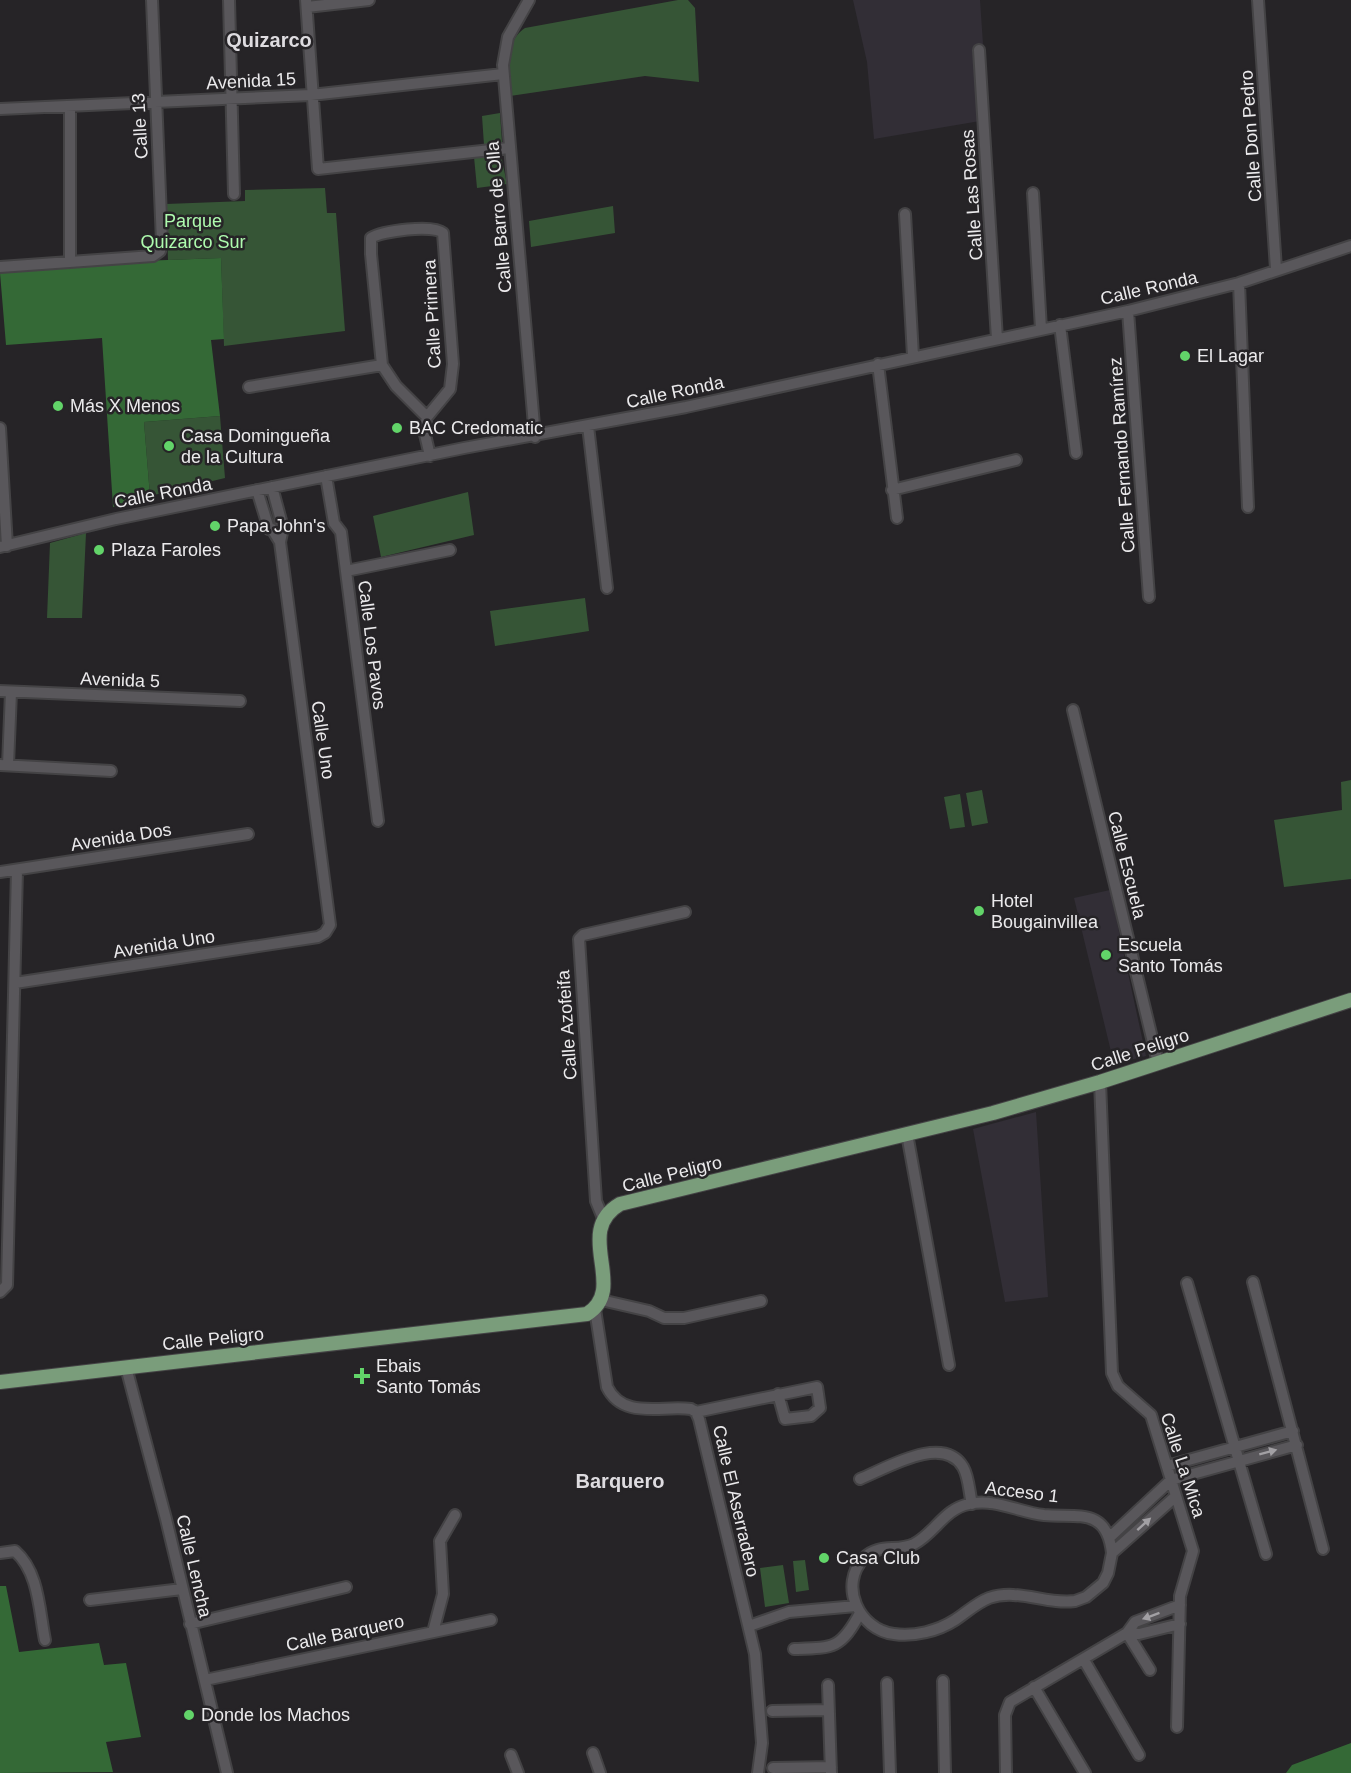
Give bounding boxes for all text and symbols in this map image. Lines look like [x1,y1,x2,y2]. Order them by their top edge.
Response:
district label: Quizarco [226,29,312,51]
street label: Avenida 15 [206,69,296,93]
street label: Calle Don Pedro [1236,69,1266,203]
street label: Calle 13 [128,92,152,160]
street label: Calle Las Rosas [957,129,987,261]
street label: Calle Barro de Olla [482,139,516,294]
park label: Parque Quizarco Sur [140,211,246,252]
street label: Calle Primera [419,258,445,369]
street label: Calle Ronda [1098,267,1200,309]
place label: El Lagar [1197,346,1264,366]
marker: El Lagar [1178,349,1192,363]
street label: Calle Fernando Ramírez [1105,356,1139,554]
street label: Calle Ronda [624,372,726,412]
place label: Más X Menos [70,396,180,416]
marker: Más X Menos [51,399,65,413]
place label: BAC Credomatic [409,418,543,438]
marker: BAC Credomatic [390,421,404,435]
place label: Casa Domingueña de la Cultura [181,426,331,467]
marker: Casa Domingueña de la Cultura [162,439,176,453]
street label: Calle Ronda [112,474,214,512]
place label: Papa John's [227,516,326,536]
marker: Papa John's [208,519,222,533]
place label: Plaza Faroles [111,540,221,560]
marker: Plaza Faroles [92,543,106,557]
street label: Calle Los Pavos [354,579,390,711]
street label: Avenida 5 [80,669,160,691]
street label: Calle Uno [308,699,338,781]
street label: Calle Escuela [1104,809,1150,922]
street label: Avenida Dos [69,819,173,855]
place label: Hotel Bougainvillea [991,891,1099,932]
marker: Hotel Bougainvillea [972,904,986,918]
street label: Avenida Uno [112,926,216,962]
place label: Escuela Santo Tomás [1118,935,1223,976]
marker: Escuela Santo Tomás [1099,948,1113,962]
street label: Calle Azofeifa [553,968,581,1081]
street label: Calle Peligro [1088,1025,1192,1075]
street label: Calle Peligro [620,1152,724,1196]
street label: Calle Peligro [161,1324,265,1354]
place label: Ebais Santo Tomás [376,1356,481,1397]
marker: Ebais Santo Tomás [353,1367,371,1385]
street label: Calle La Mica [1157,1410,1210,1521]
street label: Calle El Aserradero [709,1423,763,1579]
one-way arrow [1259,1447,1277,1457]
district label: Barquero [576,1470,664,1492]
street label: Acceso 1 [984,1478,1060,1506]
street label: Calle Lencha [172,1513,216,1620]
one-way arrow [1136,1518,1151,1531]
place label: Casa Club [836,1548,920,1568]
marker: Casa Club [817,1551,831,1565]
street label: Calle Barquero [284,1611,406,1655]
one-way arrow [1142,1611,1160,1621]
place label: Donde los Machos [201,1705,350,1725]
marker: Donde los Machos [182,1708,196,1722]

